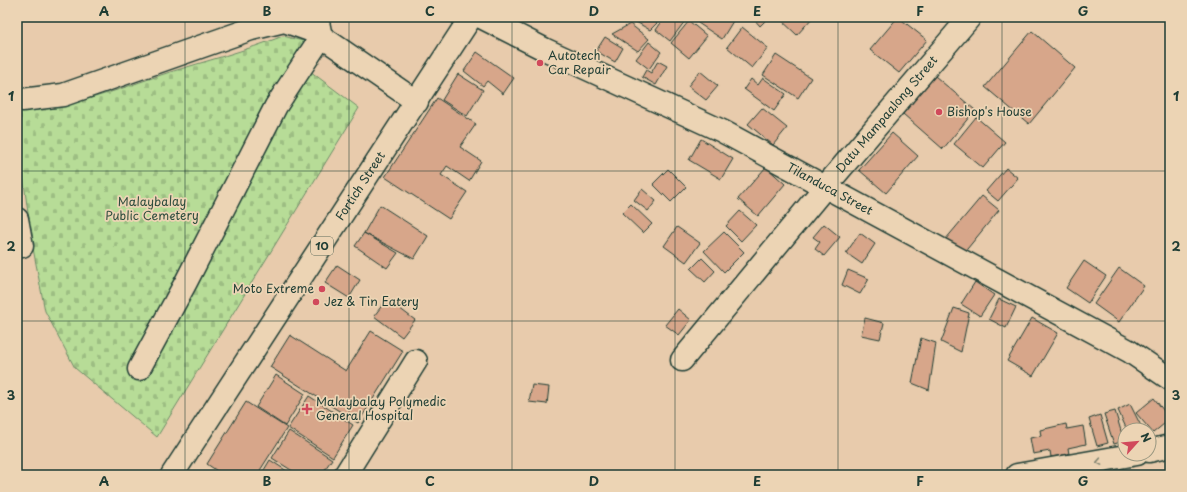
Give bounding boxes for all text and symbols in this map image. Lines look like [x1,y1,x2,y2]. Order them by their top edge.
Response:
text: A [99,1,109,20]
text: B [263,1,272,20]
text: C [425,1,435,20]
text: D [589,1,599,20]
text: E [753,1,761,20]
text: F [916,1,924,20]
text: G [1078,1,1088,20]
place label: Autotech Car Repair [548,46,611,78]
street label: Datu Mampaalong Street [831,51,941,176]
marker: Autotech Car Repair [535,58,545,68]
text: 1 [8,86,14,105]
text: 1 [1173,86,1179,105]
place label: Bishop's House [947,102,1032,120]
marker: Bishop's House [934,107,944,117]
street label: Fortich Street [330,147,389,224]
street label: Tilanduca Street [784,158,877,219]
park label: Malaybalay Public Cemetery [105,192,199,224]
text: 2 [6,236,16,255]
text: 2 [1171,236,1181,255]
road number: 10 [311,237,333,255]
place label: Moto Extreme [233,279,314,297]
marker: Moto Extreme [317,284,327,294]
place label: Jez & Tin Eatery [324,292,419,310]
marker: Jez & Tin Eatery [311,297,321,307]
text: 3 [7,385,16,404]
text: 3 [1172,385,1181,404]
place label: Malaybalay Polymedic General Hospital [316,392,446,424]
marker: Malaybalay Polymedic General Hospital [301,403,313,415]
north arrow [1117,422,1157,462]
text: N [1137,429,1156,445]
one-way arrow [1096,457,1102,465]
text: A [99,471,109,490]
text: B [263,471,272,490]
text: C [425,471,435,490]
text: D [589,471,599,490]
text: E [753,471,761,490]
text: F [916,471,924,490]
text: G [1078,471,1088,490]

